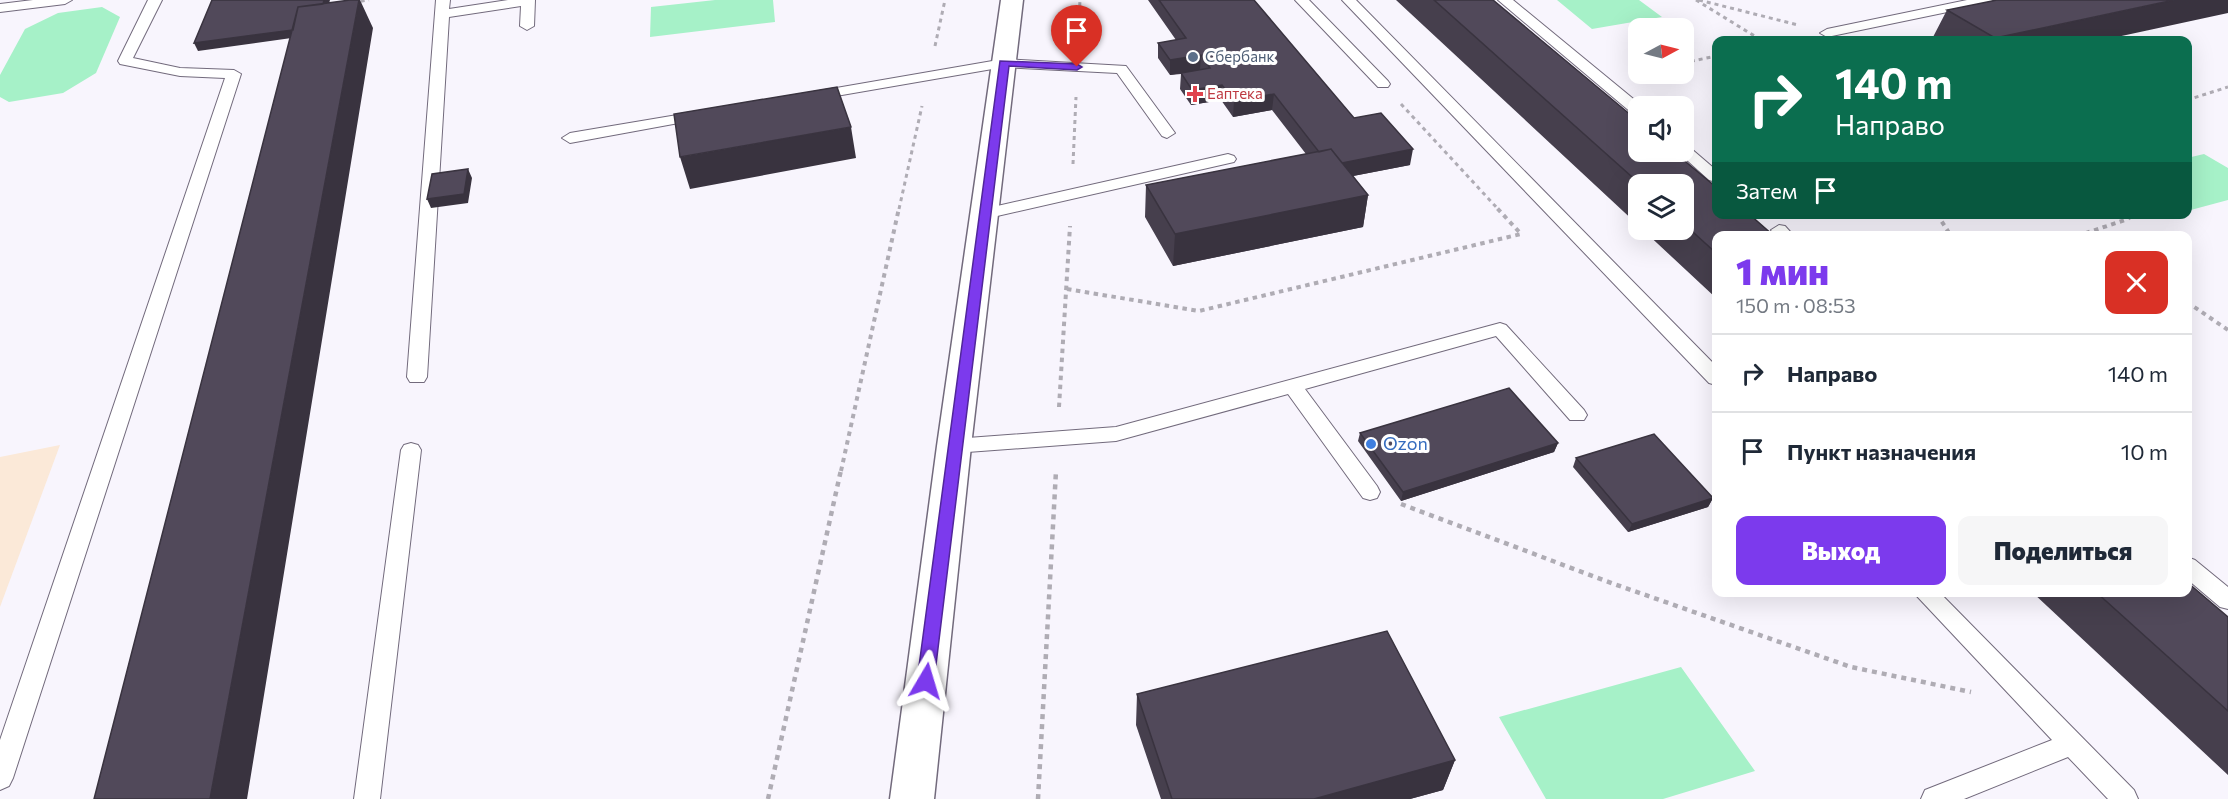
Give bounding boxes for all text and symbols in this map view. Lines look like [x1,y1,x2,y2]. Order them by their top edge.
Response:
pin [1051,5,1102,67]
icon: arrive [1060,14,1093,47]
north arrow [1628,18,1694,84]
map controls [1628,18,1694,240]
place label: Сбербанк [1205,47,1275,65]
marker: Сбербанк [1186,50,1200,64]
text: 140 m [1835,56,1952,108]
icon: right [1736,60,1814,138]
place label: Еаптека [1207,84,1263,102]
marker: Еаптека [1188,87,1202,101]
button: sound [1628,96,1694,162]
text: Направо [1835,108,1945,141]
button: layers [1628,174,1694,240]
icon: arrive [1809,174,1842,207]
text: Затем [1736,177,1797,204]
text: 1 мин [1736,248,1829,292]
button: close [2105,251,2168,314]
text: 150 m · 08:53 [1736,293,1856,317]
icon: right [1736,357,1769,390]
text: Направо [1787,360,1877,387]
text: 140 m [2108,360,2168,387]
place label: Ozon [1383,432,1428,454]
icon: arrive [1736,435,1769,468]
marker: Ozon [1364,437,1378,451]
text: Пункт назначения [1787,438,1976,465]
text: 10 m [2121,438,2168,465]
button: Выход [1736,516,1946,585]
button: Поделиться [1958,516,2168,585]
position arrow [894,649,958,713]

